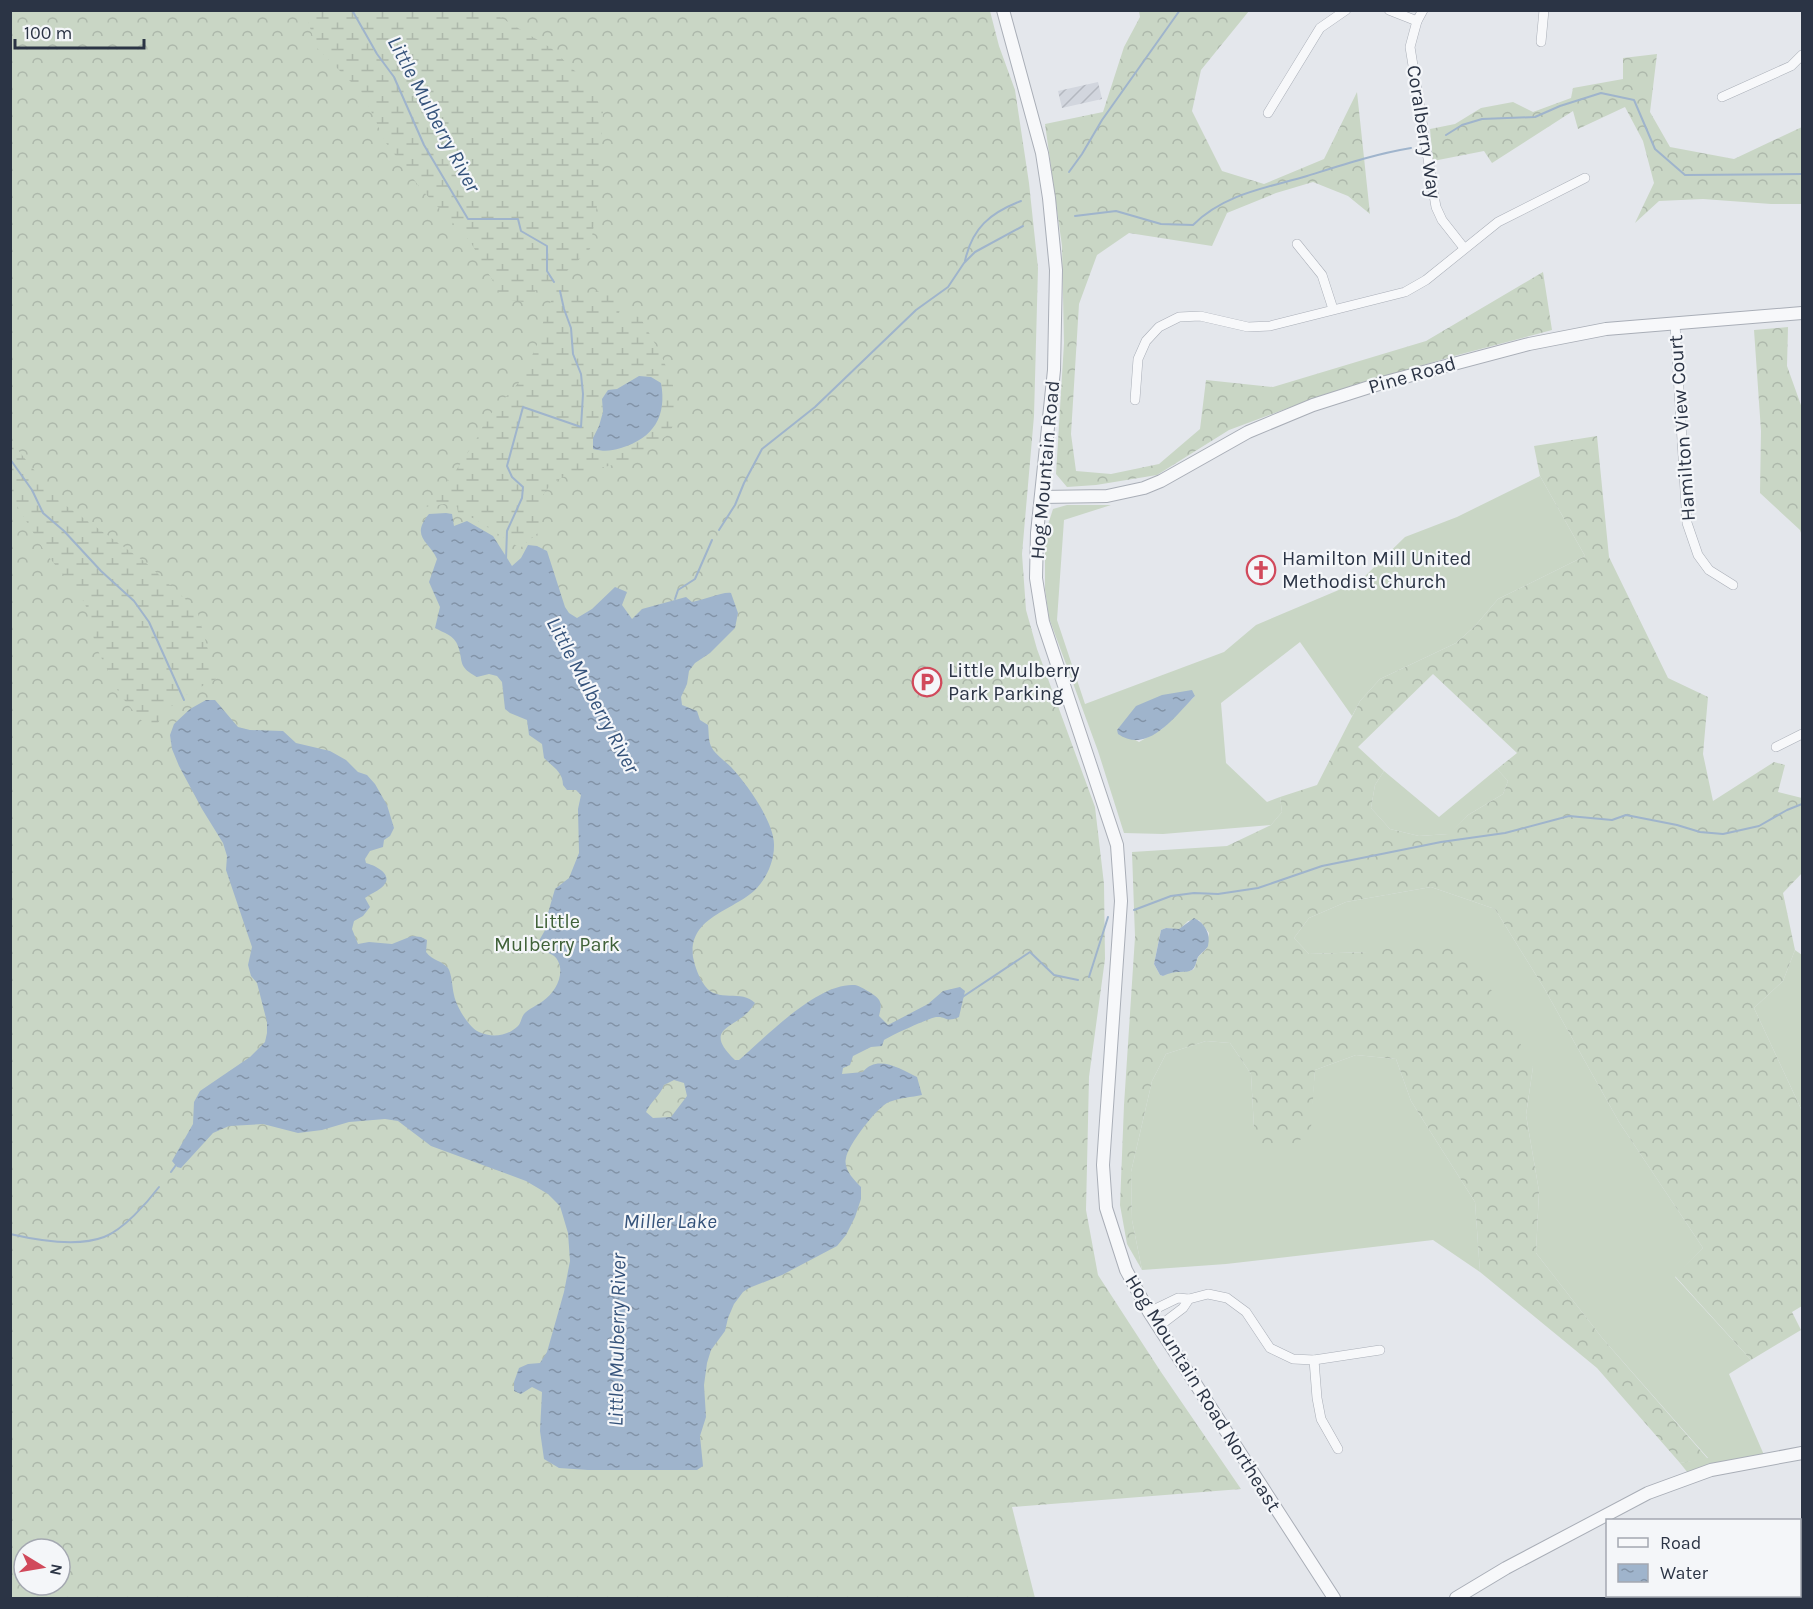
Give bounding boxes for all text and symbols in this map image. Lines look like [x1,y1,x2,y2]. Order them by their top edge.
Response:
scale bar [15,12,144,50]
text: 100 m [24,22,72,44]
water label: Little Mulberry River [383,32,486,197]
street label: Coralberry Way [1402,63,1446,201]
street label: Hamilton View Court [1664,334,1700,522]
street label: Pine Road [1365,352,1459,398]
street label: Hog Mountain Road [1026,379,1064,561]
place label: Hamilton Mill United Methodist Church [1282,547,1472,593]
church icon: Hamilton Mill United Methodist Church [1245,554,1277,586]
water label: Little Mulberry River [542,613,645,778]
place label: Little Mulberry Park Parking [948,659,1080,705]
parking icon: Little Mulberry Park Parking [911,666,943,698]
park label: Little Mulberry Park [494,910,620,956]
water label: Miller Lake [623,1209,717,1233]
water label: Little Mulberry River [603,1252,631,1427]
street label: Hog Mountain Road Northeast [1120,1270,1286,1516]
legend [1606,1519,1801,1597]
text: Road [1660,1532,1701,1554]
north arrow [12,1537,72,1597]
text: N [46,1562,67,1577]
text: Water [1660,1562,1708,1584]

